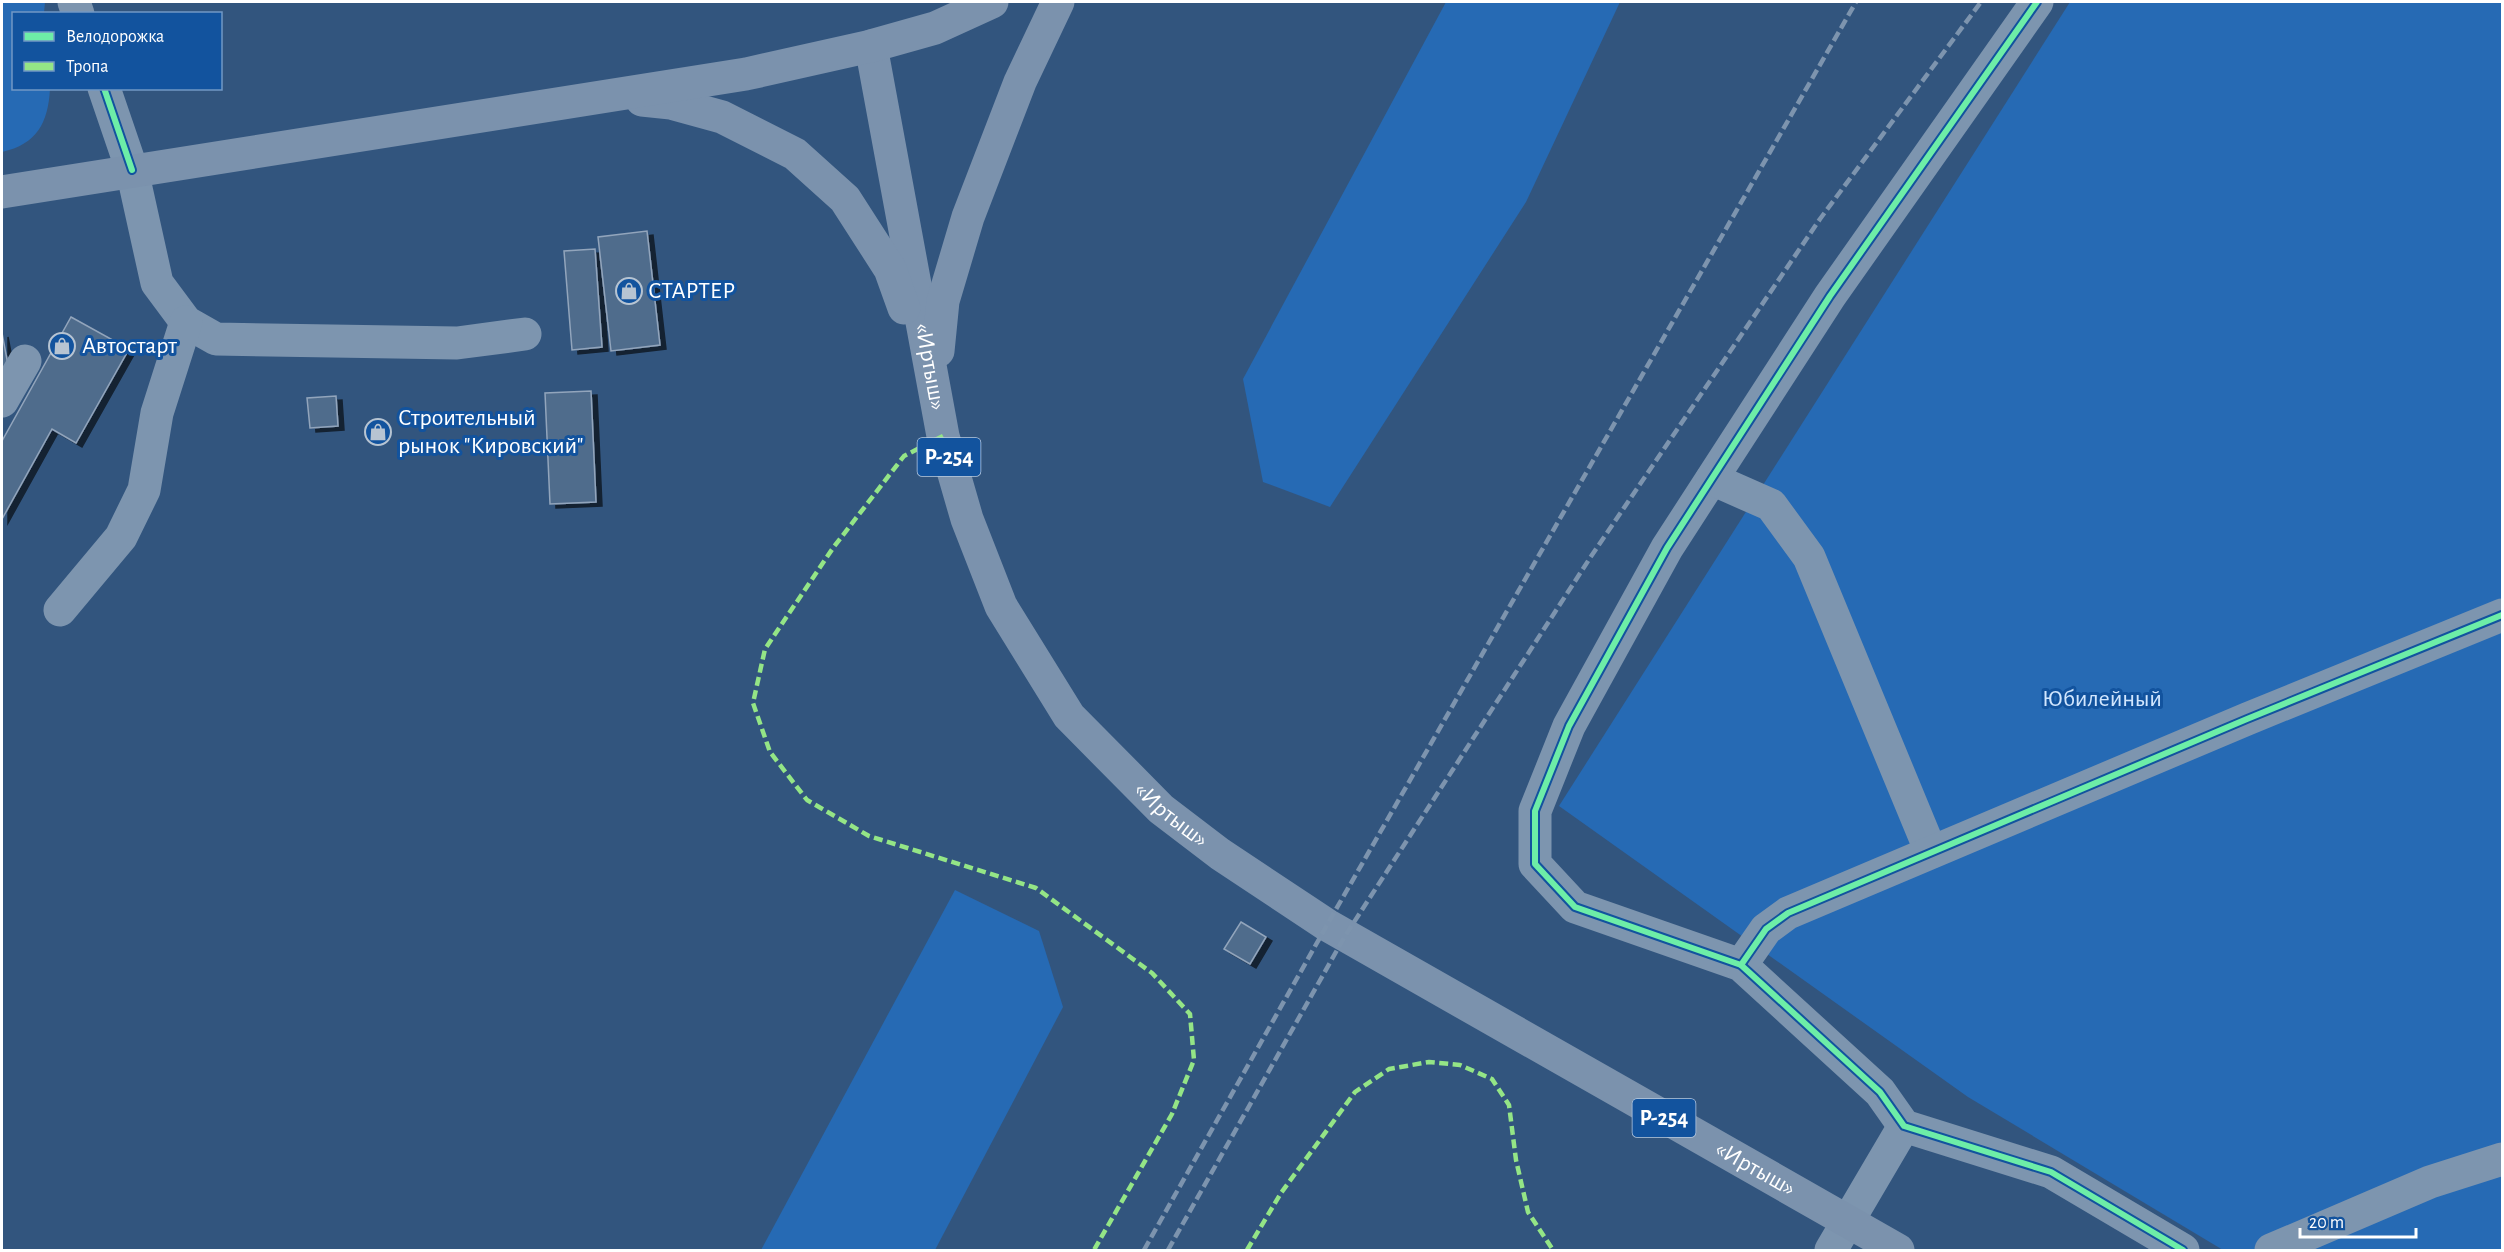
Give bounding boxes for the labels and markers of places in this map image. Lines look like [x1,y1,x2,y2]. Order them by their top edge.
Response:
shop icon: СТАРТЕР [614,276,644,306]
place label: СТАРТЕР [648,279,735,303]
shop icon: Автостарт [47,331,77,361]
place label: Автостарт [82,334,177,358]
place label: Строительный рынок "Кировский" [398,406,583,458]
shop icon: Строительный рынок "Кировский" [363,417,393,447]

